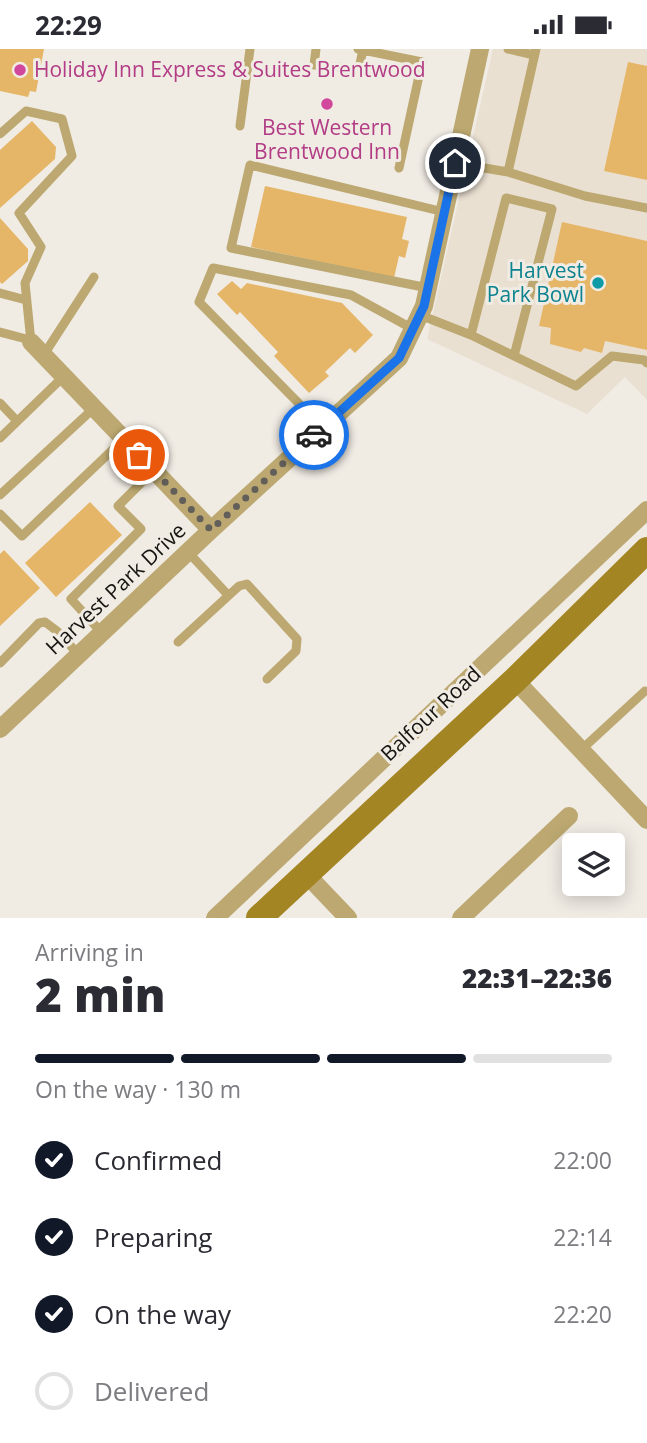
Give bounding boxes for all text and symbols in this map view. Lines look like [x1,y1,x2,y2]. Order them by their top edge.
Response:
text: 22:29 [35,7,102,43]
place label: Holiday Inn Express & Suites Brentwood [34,55,426,83]
marker: Holiday Inn Express & Suites Brentwood [12,62,28,78]
marker: Best Western Brentwood Inn [319,96,335,112]
place label: Best Western Brentwood Inn [254,113,400,165]
pin [425,133,485,193]
icon: home [436,144,474,182]
place label: Harvest Park Bowl [487,256,584,308]
marker: Harvest Park Bowl [590,275,606,291]
courier [279,400,349,470]
icon: car [295,416,333,454]
pin [109,425,169,485]
icon: bag [120,436,158,474]
street label: Harvest Park Drive [39,516,191,660]
street label: Balfour Road [374,660,486,767]
map controls [562,833,625,896]
button: layers [562,833,625,896]
text: Arriving in [35,936,144,968]
text: 22:31–22:36 [462,960,612,996]
text: 2 min [35,963,166,1025]
text: On the way · 130 m [35,1073,241,1105]
icon: check [35,1141,73,1179]
text: Confirmed [94,1142,222,1178]
text: 22:00 [553,1144,612,1176]
icon: check [35,1218,73,1256]
text: Preparing [94,1219,212,1255]
text: 22:14 [553,1221,612,1253]
icon: check [35,1295,73,1333]
text: On the way [94,1296,231,1332]
text: 22:20 [553,1298,612,1330]
text: Delivered [94,1373,209,1409]

